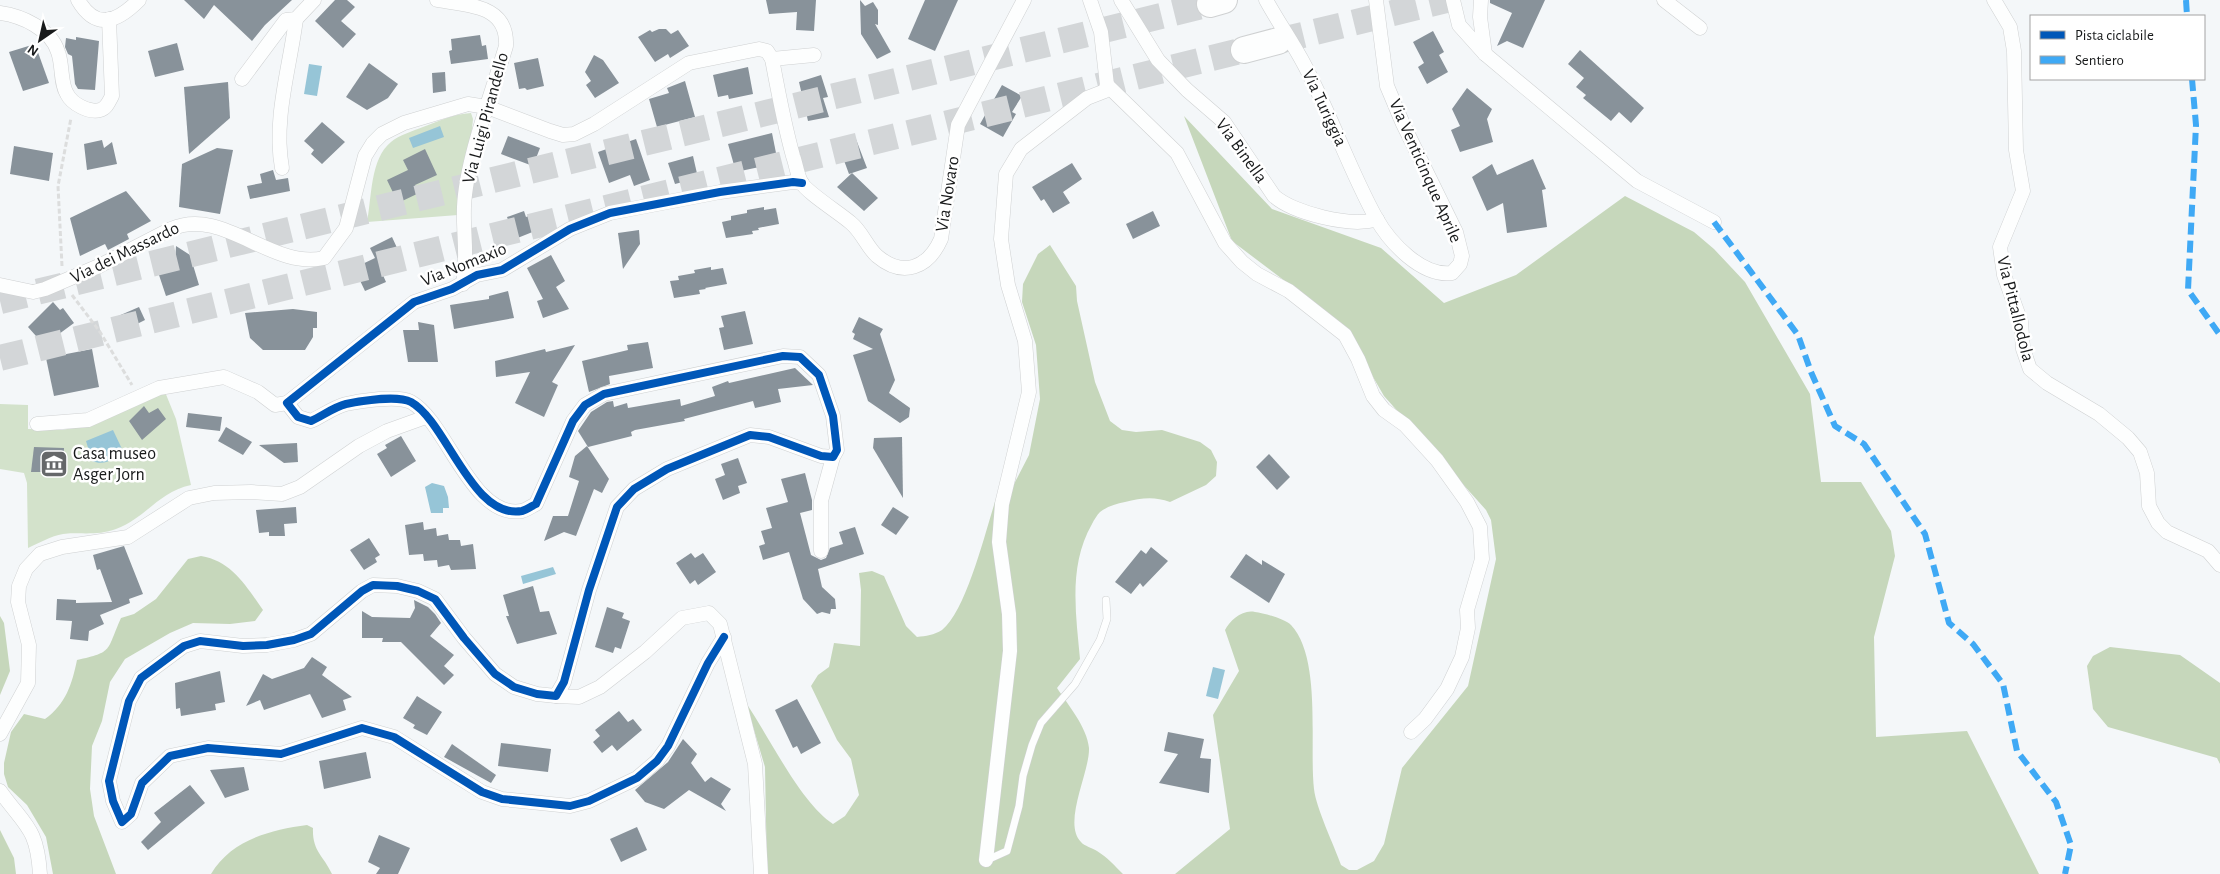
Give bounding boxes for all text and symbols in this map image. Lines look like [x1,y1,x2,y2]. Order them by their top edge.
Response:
north arrow [15,15,65,65]
legend [2030,15,2205,80]
text: Pista ciclabile [2075,28,2154,43]
text: N [25,41,41,58]
street label: Via Luigi Pirandello [460,50,512,186]
text: Sentiero [2075,53,2124,68]
street label: Via Turiggia [1298,67,1350,149]
street label: Via Venticinque Aprile [1385,97,1465,245]
street label: Via Binella [1212,116,1270,186]
street label: Via Novaro [933,155,963,233]
street label: Via dei Massardo [68,219,182,287]
street label: Via Nomaxio [419,240,509,290]
street label: Via Pittallodola [1993,254,2037,364]
place label: Casa museo Asger Jorn [73,445,156,484]
museum icon: Casa museo Asger Jorn [39,449,69,479]

